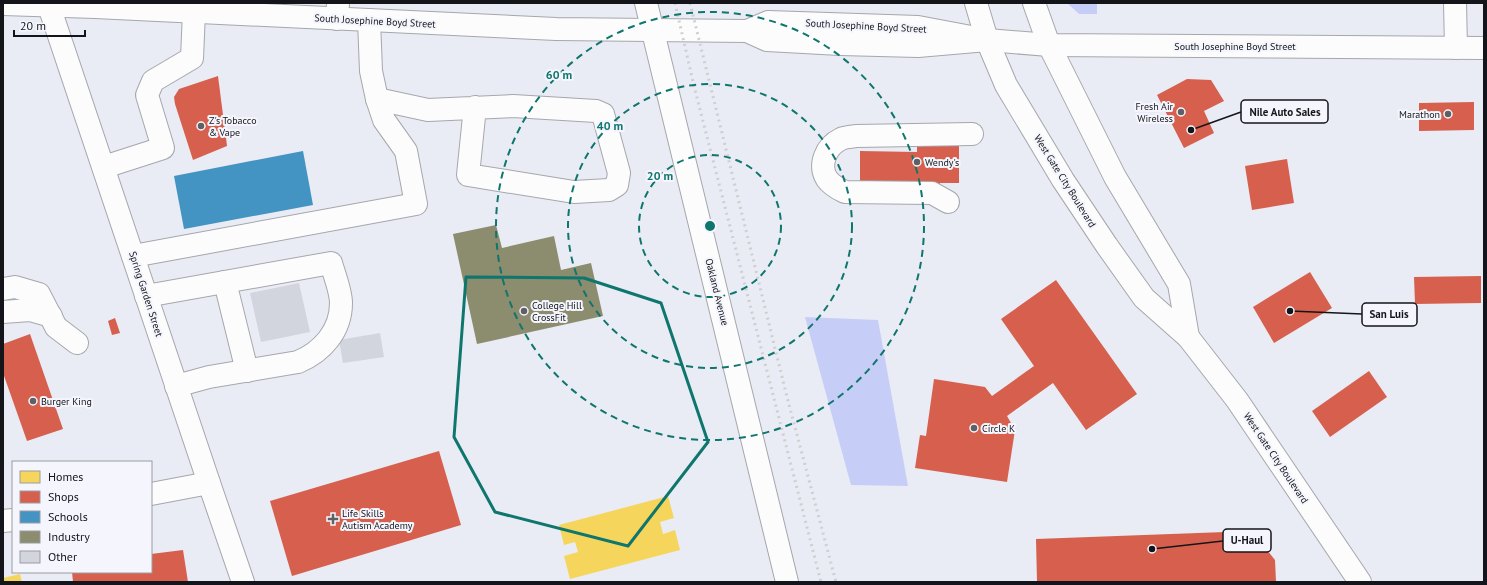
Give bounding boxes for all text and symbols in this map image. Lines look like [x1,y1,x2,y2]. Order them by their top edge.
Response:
street label: South Josephine Boyd Street [314,11,436,31]
scale bar [14,12,85,38]
street label: South Josephine Boyd Street [805,16,927,36]
text: 20 m [20,18,46,33]
street label: South Josephine Boyd Street [1174,40,1296,53]
text: 60 m [546,67,572,82]
place label: Fresh Air Wireless [1135,100,1174,125]
callout: Nile Auto Sales [1241,100,1328,123]
text: Nile Auto Sales [1249,105,1321,119]
marker: Fresh Air Wireless [1176,107,1186,117]
place label: Marathon [1399,108,1440,121]
marker: Marathon [1443,109,1453,119]
place label: Z's Tobacco & Vape [209,114,257,139]
text: 40 m [597,118,623,133]
marker: Z's Tobacco & Vape [196,121,206,131]
street label: West Gate City Boulevard [1031,132,1099,230]
place label: Wendy's [925,156,959,169]
marker: Wendy's [912,157,922,167]
text: 20 m [647,168,673,183]
centre of rings [703,219,717,233]
street label: Spring Garden Street [126,250,166,339]
street label: Oakland Avenue [702,257,732,327]
place label: College Hill CrossFit [532,299,582,324]
callout: San Luis [1362,303,1417,326]
marker: College Hill CrossFit [519,306,529,316]
text: San Luis [1369,307,1409,321]
place label: Burger King [41,395,92,408]
marker: Burger King [28,396,38,406]
street label: West Gate City Boulevard [1241,410,1311,506]
place label: Circle K [982,422,1015,435]
marker: Circle K [969,423,979,433]
legend [12,461,152,573]
text: Homes [48,469,83,484]
text: Shops [48,489,79,504]
place label: Life Skills Autism Academy [342,507,413,532]
text: Schools [48,509,88,524]
marker: Life Skills Autism Academy [327,513,339,525]
text: Industry [48,529,90,544]
callout: U-Haul [1223,529,1271,552]
text: U-Haul [1231,533,1264,547]
text: Other [48,549,77,564]

